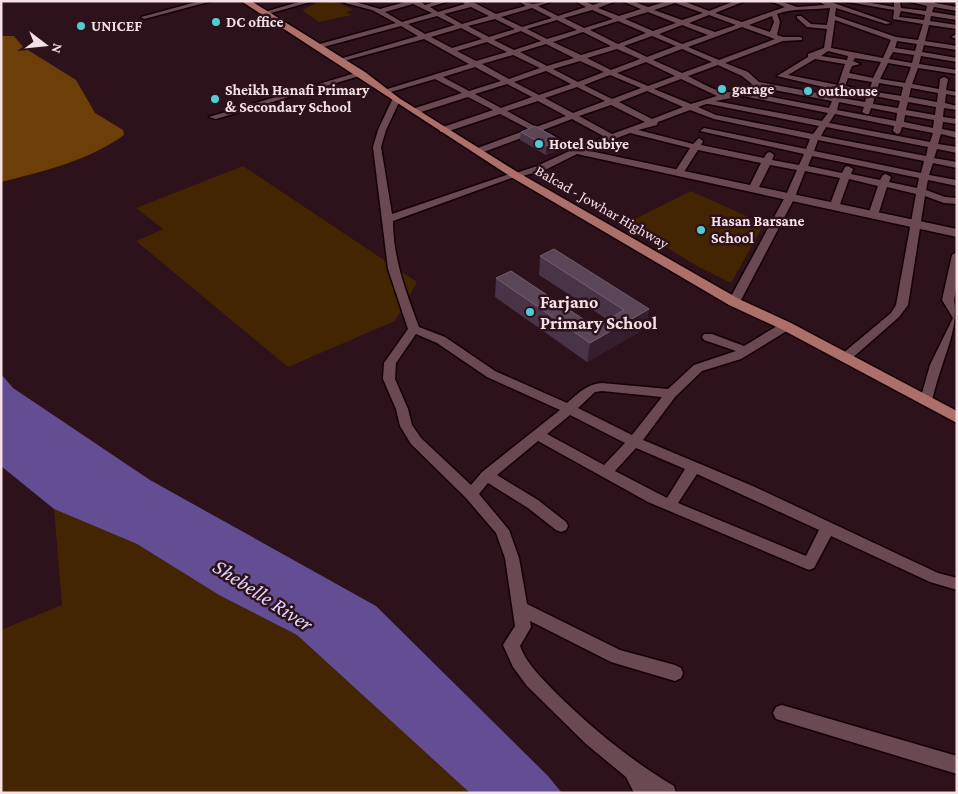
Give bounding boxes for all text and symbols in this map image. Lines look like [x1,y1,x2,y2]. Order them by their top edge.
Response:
place label: DC office [226,14,283,30]
marker: DC office [210,16,222,28]
place label: UNICEF [91,18,142,34]
north arrow [20,20,70,70]
marker: UNICEF [75,20,87,32]
text: N [48,42,67,56]
place label: garage [732,81,774,97]
place label: Sheikh Hanafi Primary & Secondary School [225,82,370,115]
marker: garage [716,83,728,95]
place label: outhouse [818,83,878,99]
marker: outhouse [802,85,814,97]
marker: Sheikh Hanafi Primary & Secondary School [209,93,221,105]
place label: Hotel Subiye [549,136,629,152]
marker: Hotel Subiye [533,138,545,150]
street label: Balcad - Jowhar Highway [532,162,671,253]
place label: Hasan Barsane School [711,213,805,246]
marker: Hasan Barsane School [695,224,707,236]
place label: Farjano Primary School [540,292,657,333]
marker: Farjano Primary School [524,306,536,318]
water label: Shebelle River [209,554,319,637]

